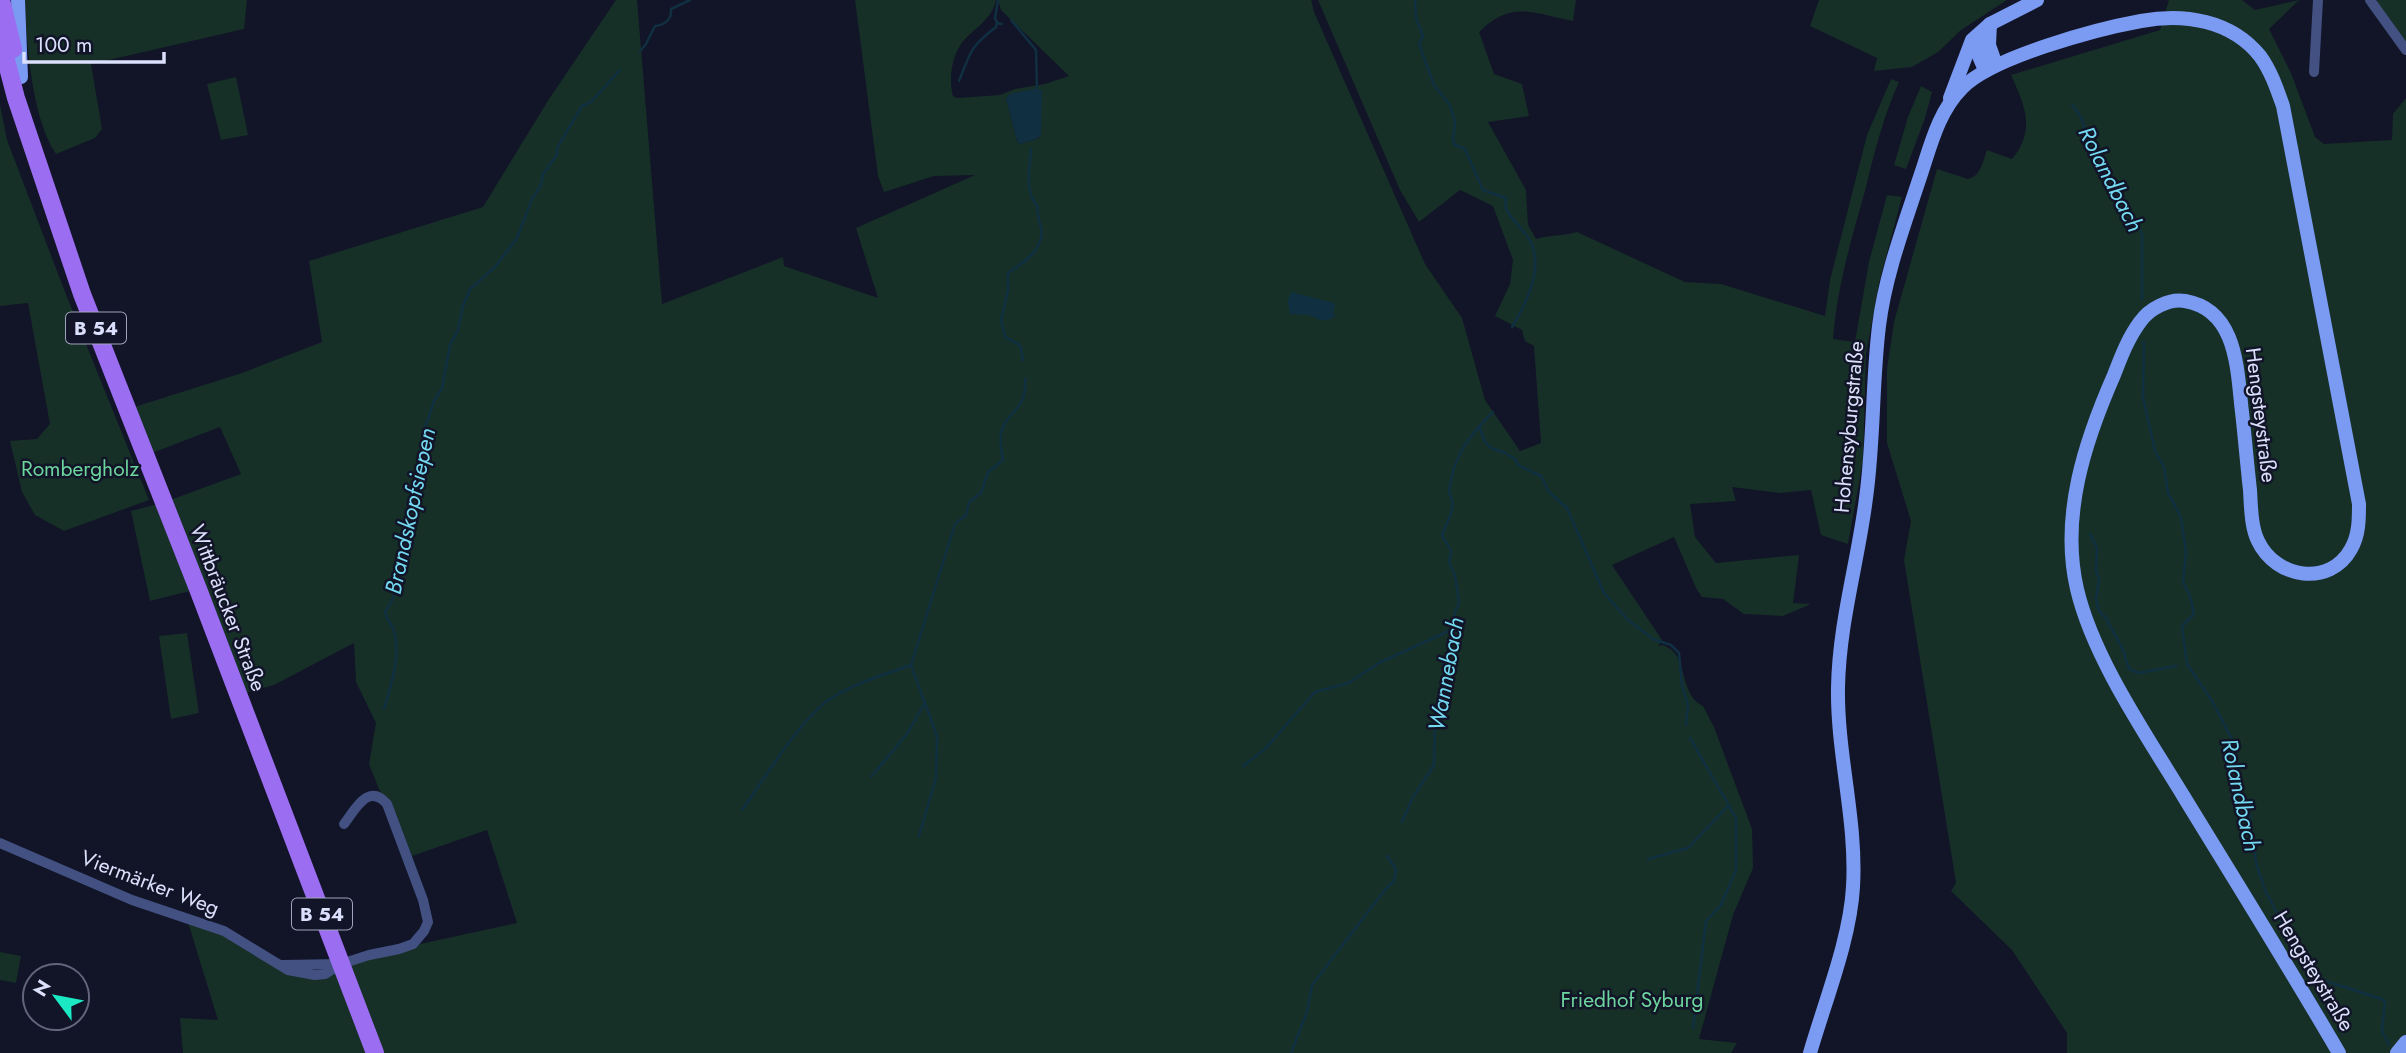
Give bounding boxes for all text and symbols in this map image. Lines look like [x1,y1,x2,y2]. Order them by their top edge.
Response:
scale bar [24,21,164,65]
text: 100 m [35,30,92,60]
water label: Rolandbach [2070,120,2152,238]
road number: B 54 [66,312,126,344]
street label: Hohensyburgstraße [1827,340,1871,514]
street label: Hengsteystraße [2238,346,2284,484]
water label: Brandskopfsiepen [376,425,444,597]
park label: Rombergholz [21,454,139,484]
street label: Wittbräucker Straße [182,520,274,696]
water label: Wannebach [1419,614,1473,734]
water label: Rolandbach [2212,735,2270,855]
street label: Viermärker Weg [76,843,224,923]
road number: B 54 [292,898,352,930]
street label: Hengsteystraße [2266,905,2362,1037]
north arrow [21,962,91,1032]
text: N [27,975,57,1002]
park label: Friedhof Syburg [1561,985,1703,1015]

